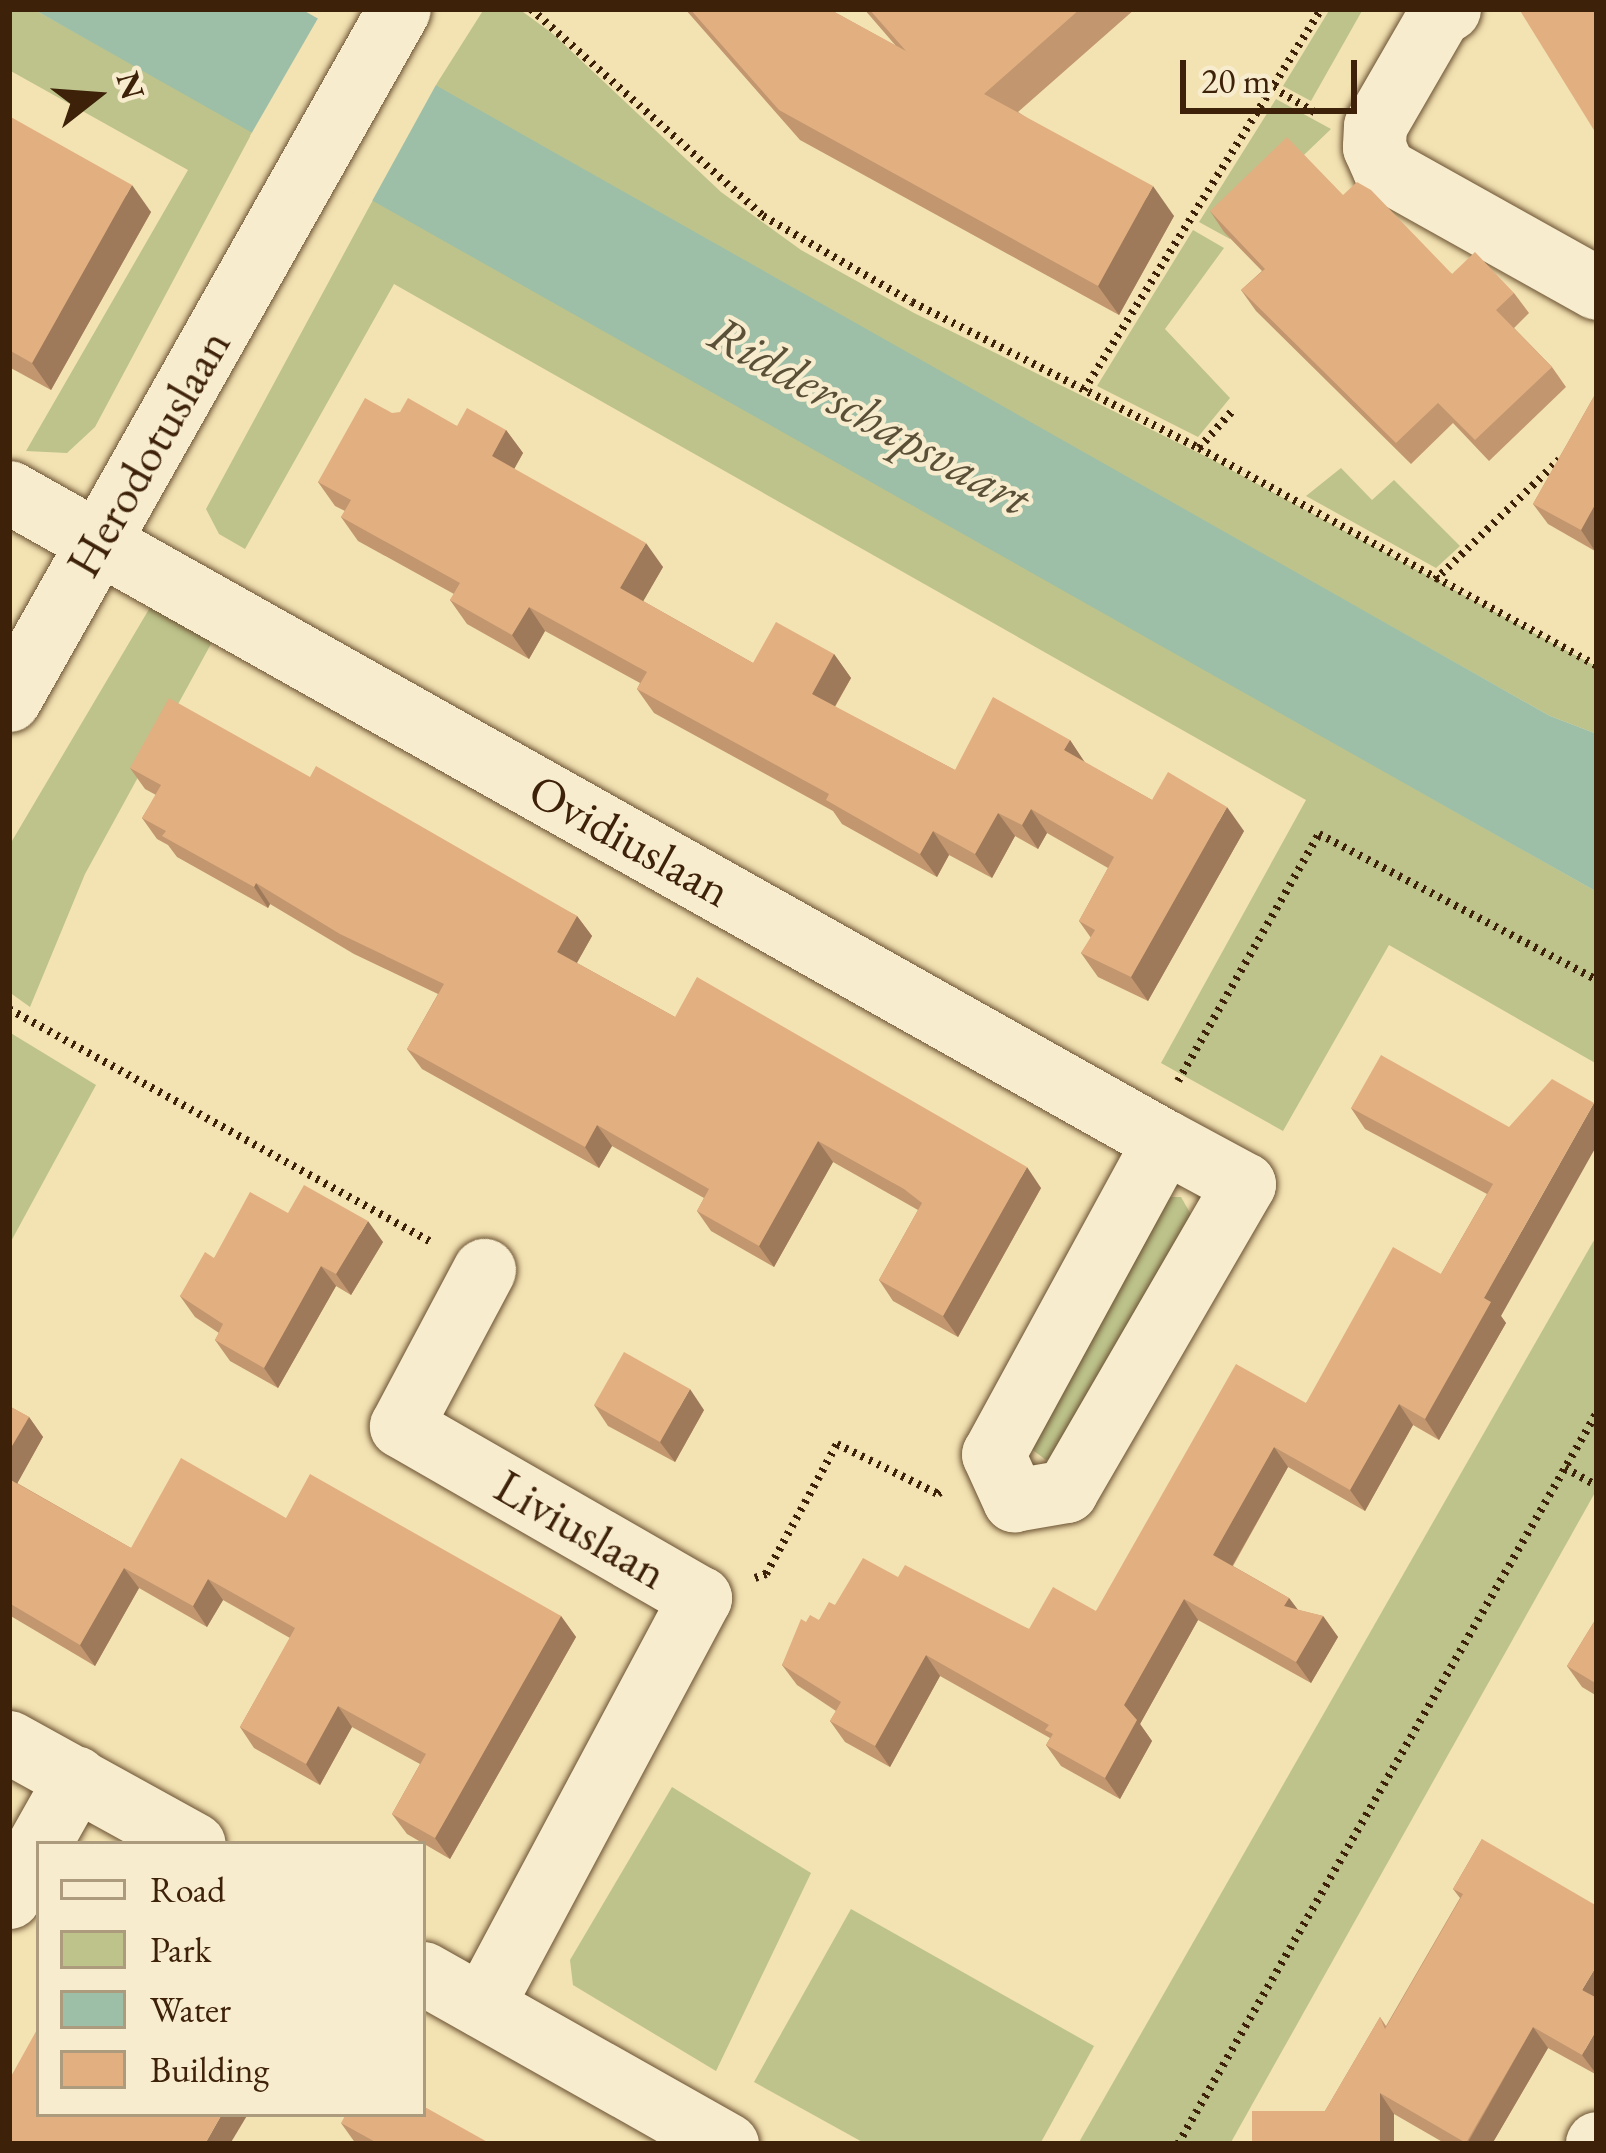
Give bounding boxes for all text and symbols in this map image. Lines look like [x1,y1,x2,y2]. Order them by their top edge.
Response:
north arrow [36,36,156,156]
scale bar [1186,36,1363,110]
text: 20 m [1201,57,1271,104]
text: N [106,66,155,104]
water label: Ridderschapsvaart [699,302,1041,528]
street label: Herodotuslaan [54,319,242,587]
street label: Ovidiuslaan [519,761,741,919]
street label: Liviuslaan [485,1457,677,1601]
legend [36,1841,426,2117]
text: Road [150,1866,225,1913]
text: Park [150,1926,211,1973]
text: Water [150,1986,231,2033]
text: Building [150,2046,269,2093]

